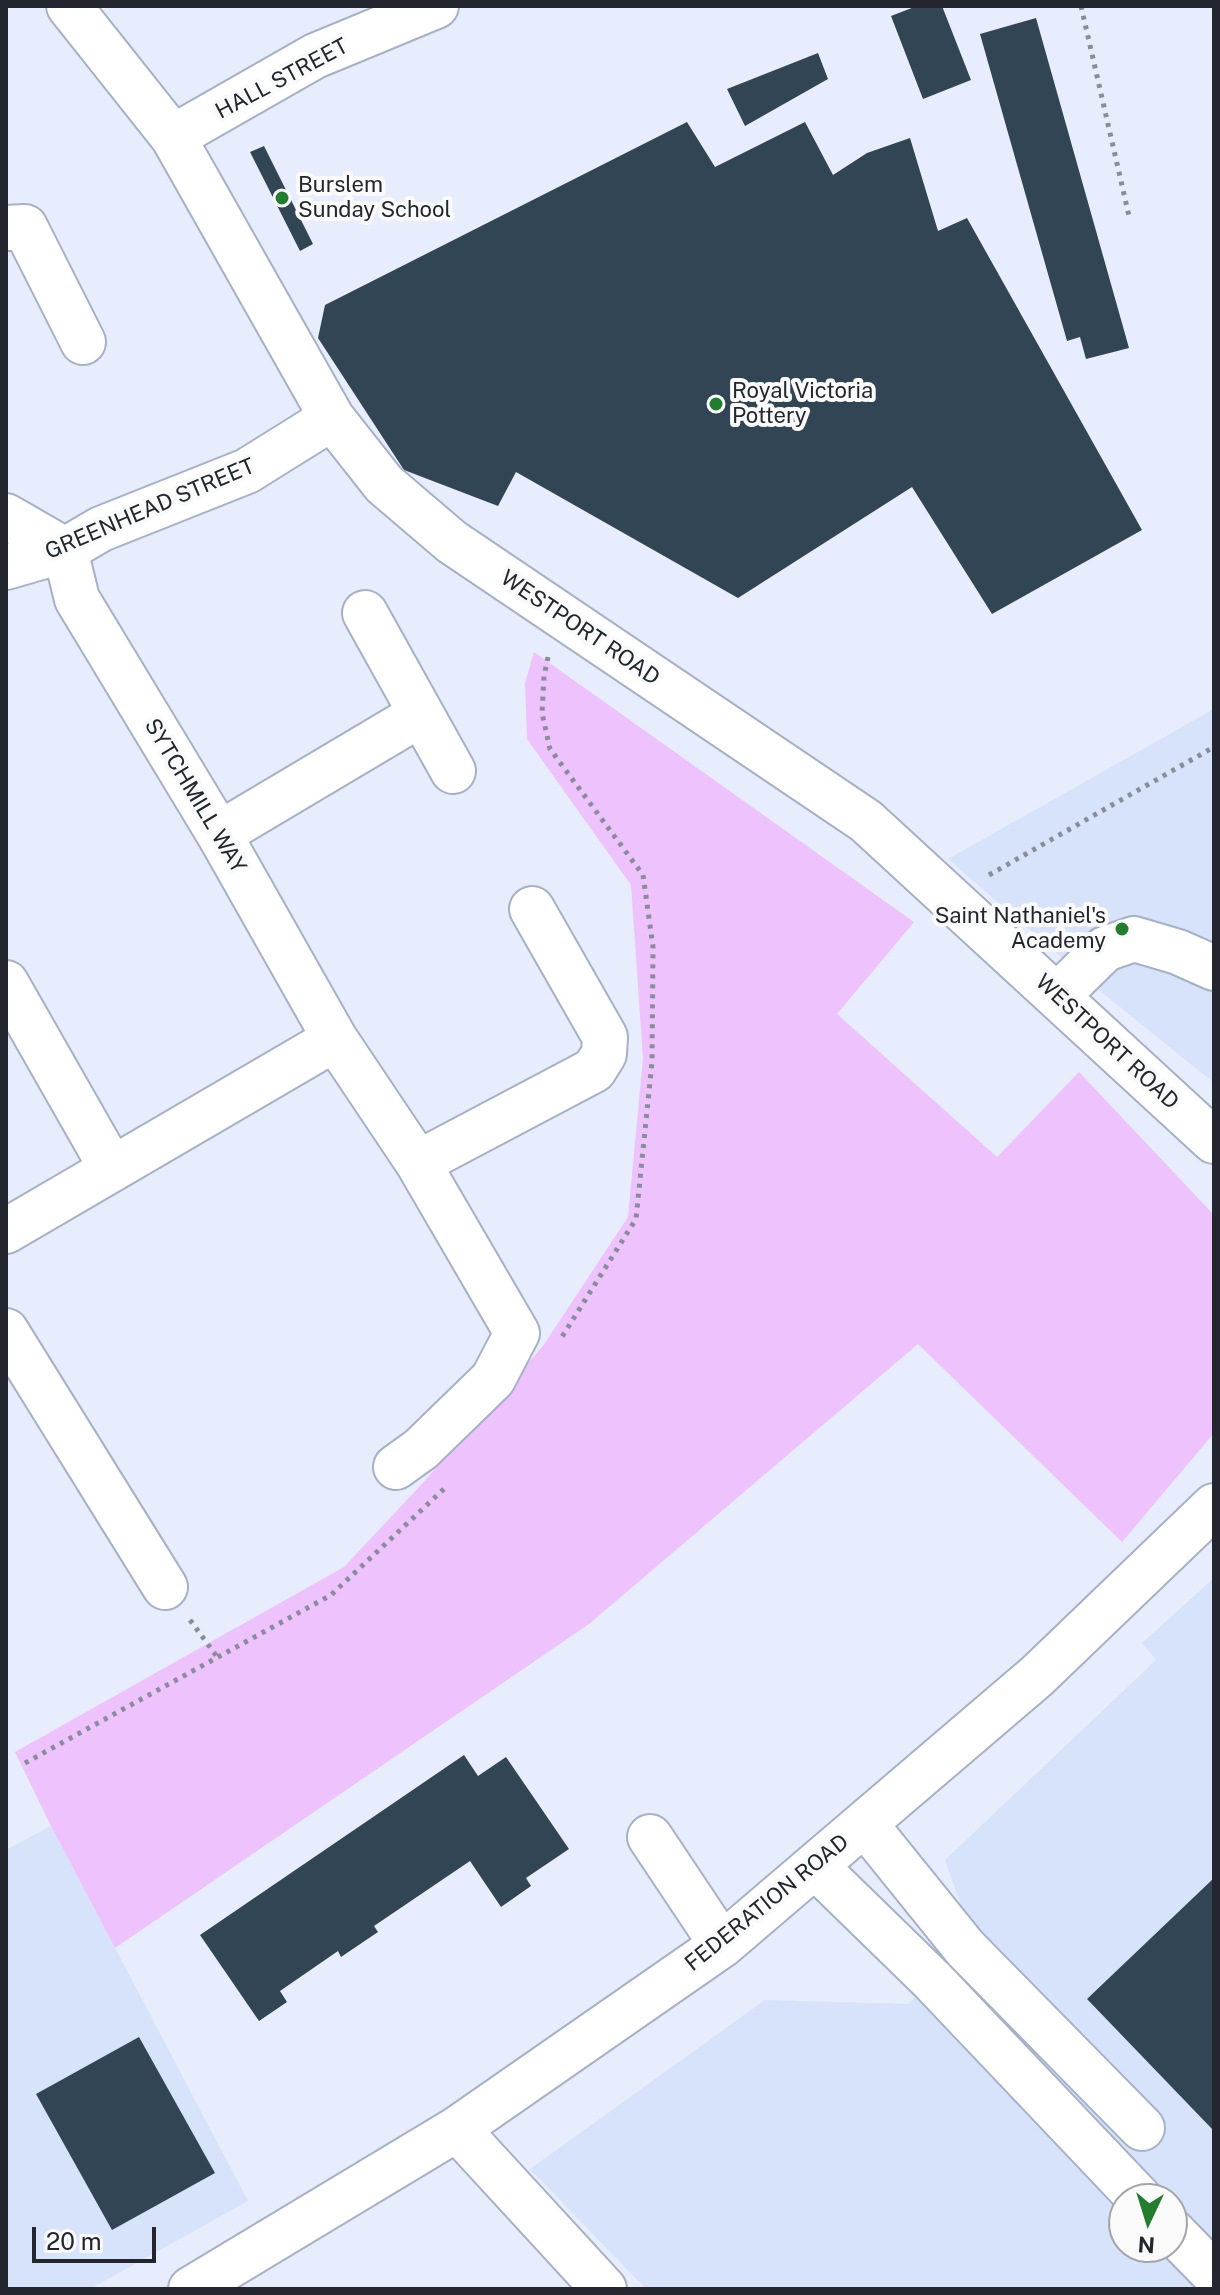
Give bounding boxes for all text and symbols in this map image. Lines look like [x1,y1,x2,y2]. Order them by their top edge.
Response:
street label: HALL STREET [211,33,353,125]
place label: Burslem Sunday School [298,172,451,224]
marker: Burslem Sunday School [273,189,291,207]
place label: Royal Victoria Pottery [732,378,873,430]
marker: Royal Victoria Pottery [707,395,725,413]
street label: GREENHEAD STREET [41,453,259,565]
street label: WESTPORT ROAD [495,565,665,691]
street label: SYTCHMILL WAY [139,714,251,878]
place label: Saint Nathaniel's Academy [935,903,1106,954]
marker: Saint Nathaniel's Academy [1113,920,1131,938]
street label: WESTPORT ROAD [1030,969,1184,1115]
street label: FEDERATION ROAD [680,1829,854,1977]
north arrow [1108,2183,1188,2263]
scale bar [36,2211,160,2261]
text: 20 m [46,2227,102,2255]
text: N [1137,2231,1156,2259]

